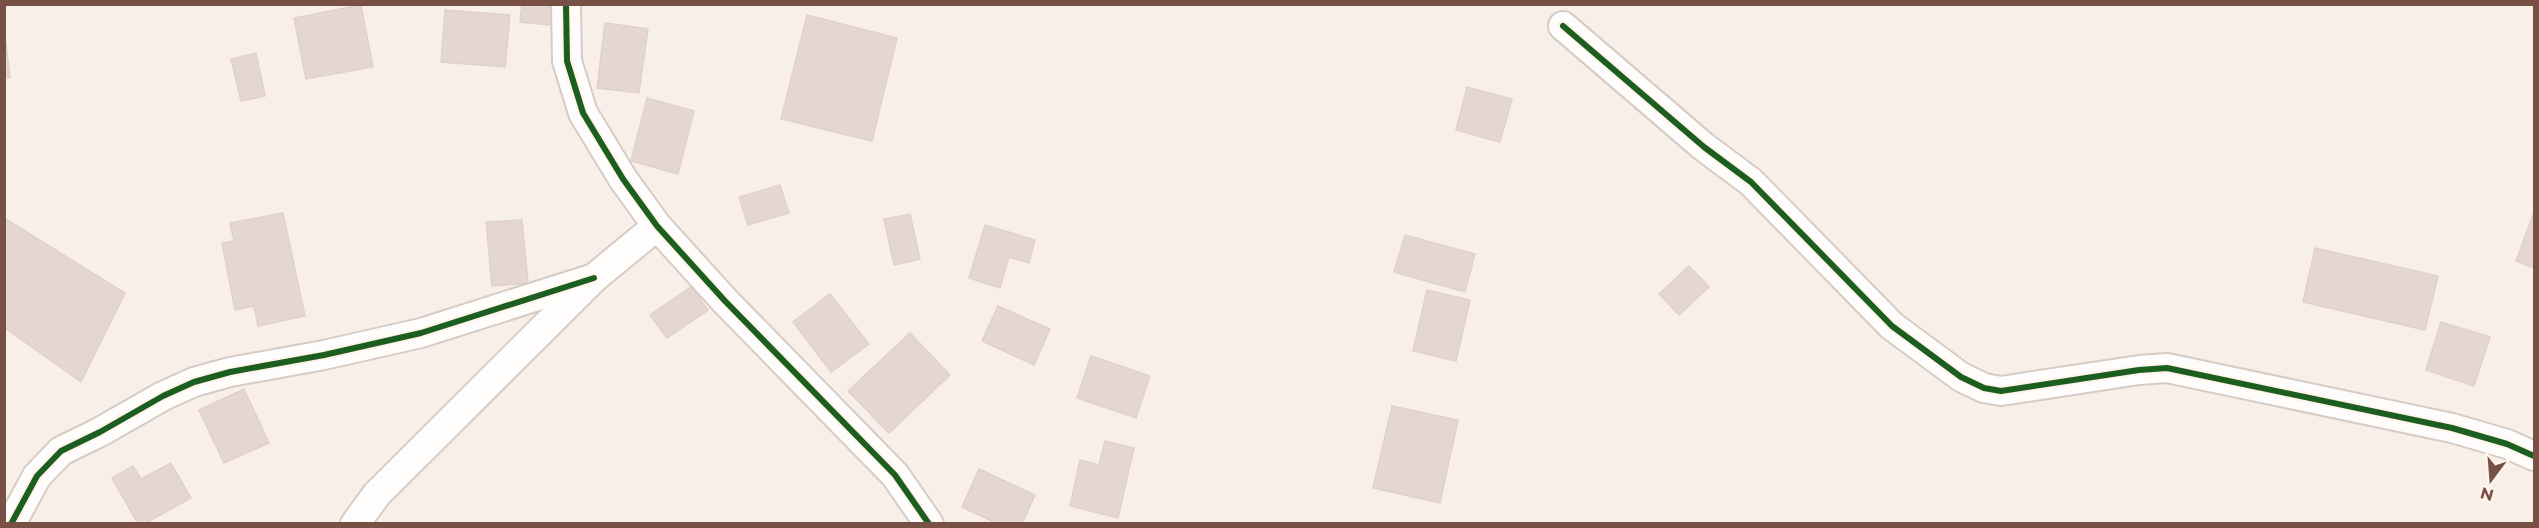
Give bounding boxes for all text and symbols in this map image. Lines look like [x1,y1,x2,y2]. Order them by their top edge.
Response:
north arrow [2461,450,2521,510]
text: N [2478,483,2496,505]

